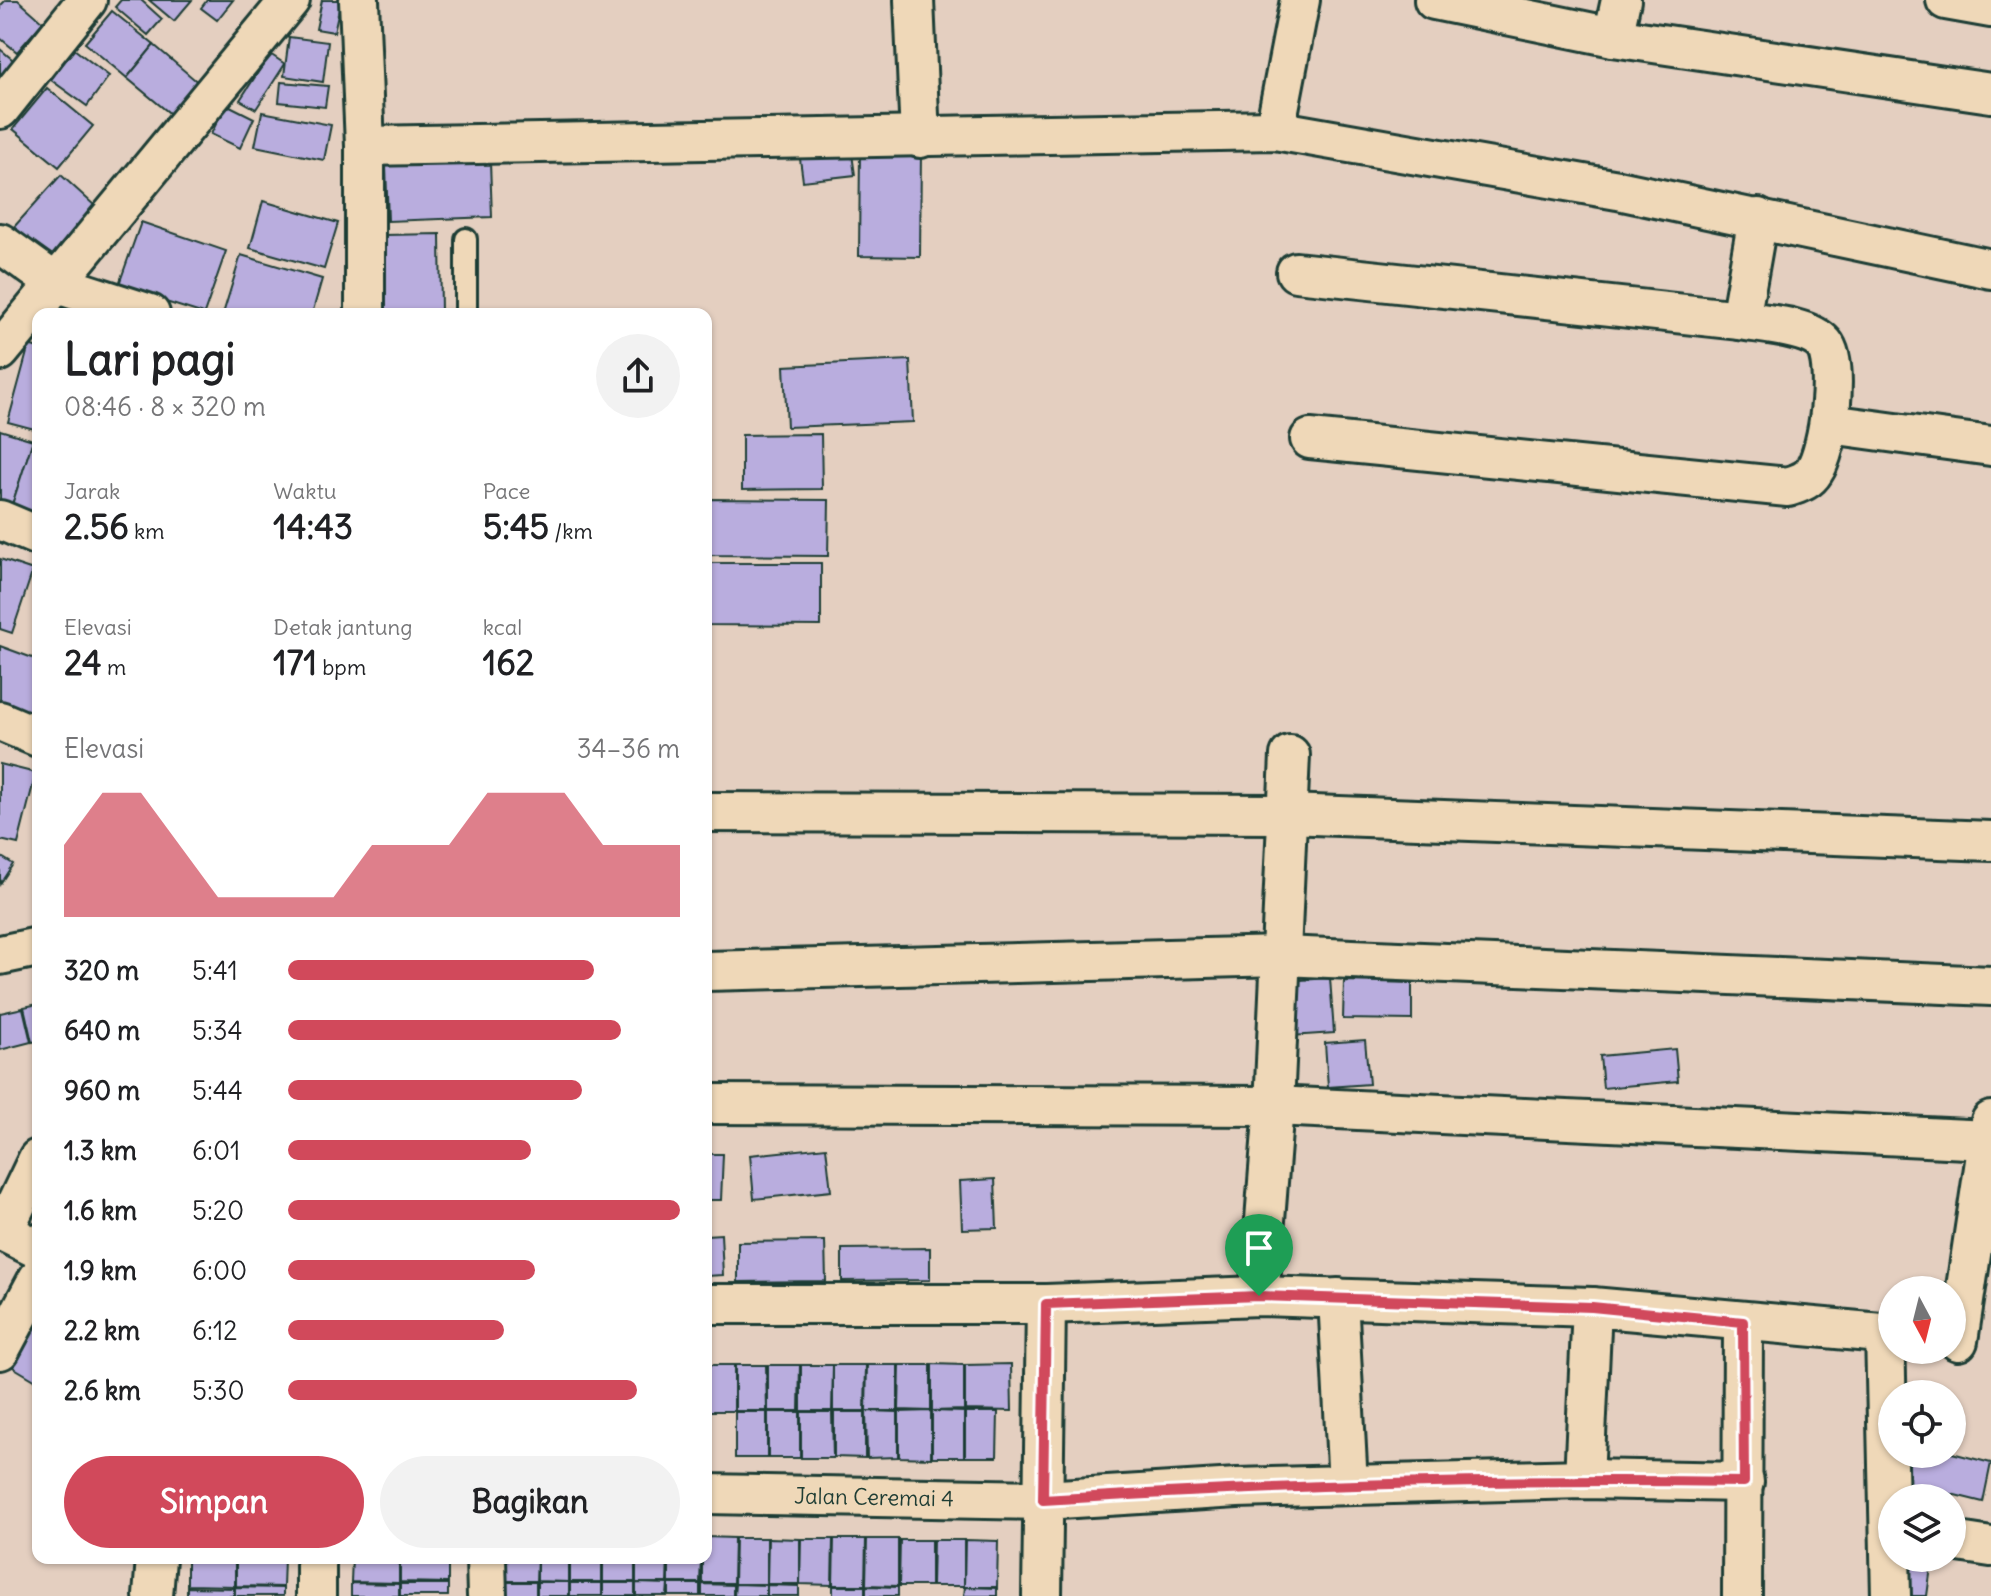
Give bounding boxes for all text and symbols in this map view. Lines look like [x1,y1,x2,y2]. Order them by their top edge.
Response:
text: Lari pagi [64,332,235,387]
button: share [596,334,680,418]
text: 08:46 · 8 × 320 m [64,390,266,423]
text: Jarak [64,477,120,505]
text: Waktu [273,477,337,505]
text: Pace [483,477,530,505]
text: 2.56 [64,505,129,548]
text: 14:43 [273,505,353,548]
text: 5:45 [483,505,549,548]
text: km [129,517,165,545]
text: /km [549,517,593,545]
text: Elevasi [64,613,132,641]
text: Detak jantung [273,613,413,641]
text: kcal [483,613,522,641]
text: 24 [64,641,102,684]
text: 171 [273,641,317,684]
text: 162 [483,641,534,684]
text: m [102,653,126,681]
text: bpm [317,653,366,681]
text: Elevasi [64,732,144,765]
text: 34–36 m [577,732,680,765]
text: 320 m [64,954,139,987]
text: 5:41 [192,954,238,987]
text: 640 m [64,1014,140,1047]
text: 5:34 [192,1014,243,1047]
text: 960 m [64,1074,140,1107]
text: 5:44 [192,1074,243,1107]
text: 1.3 km [64,1134,137,1167]
text: 6:01 [192,1134,240,1167]
text: 1.6 km [64,1194,137,1227]
text: 5:20 [192,1194,244,1227]
pin [1225,1214,1293,1296]
icon: arrive [1237,1226,1281,1270]
text: 1.9 km [64,1254,137,1287]
text: 6:00 [192,1254,247,1287]
north arrow [1878,1276,1966,1364]
map controls [1878,1276,1966,1572]
text: 2.2 km [64,1314,140,1347]
text: 6:12 [192,1314,237,1347]
text: 2.6 km [64,1374,141,1407]
text: 5:30 [192,1374,245,1407]
button: locate [1878,1380,1966,1468]
button: Simpan [64,1456,364,1548]
button: Bagikan [380,1456,680,1548]
street label: Jalan Ceremai 4 [794,1482,954,1512]
button: layers [1878,1484,1966,1572]

